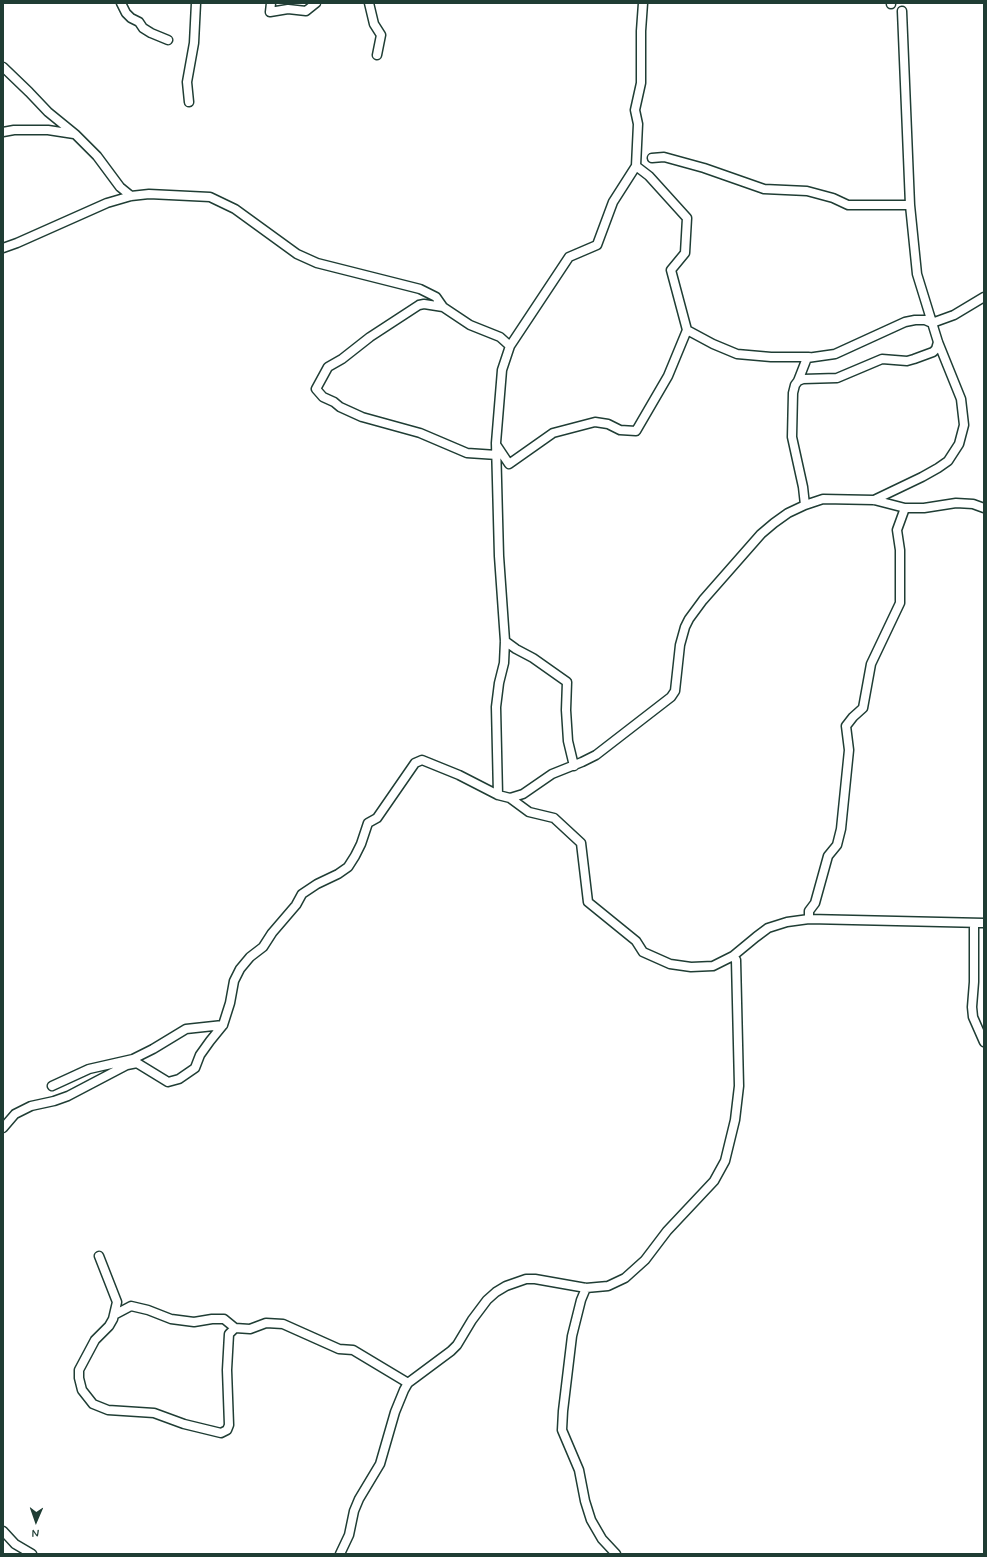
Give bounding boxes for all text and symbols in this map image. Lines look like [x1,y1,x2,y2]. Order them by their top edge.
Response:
north arrow [16,1501,56,1541]
text: N [32,1526,39,1540]

